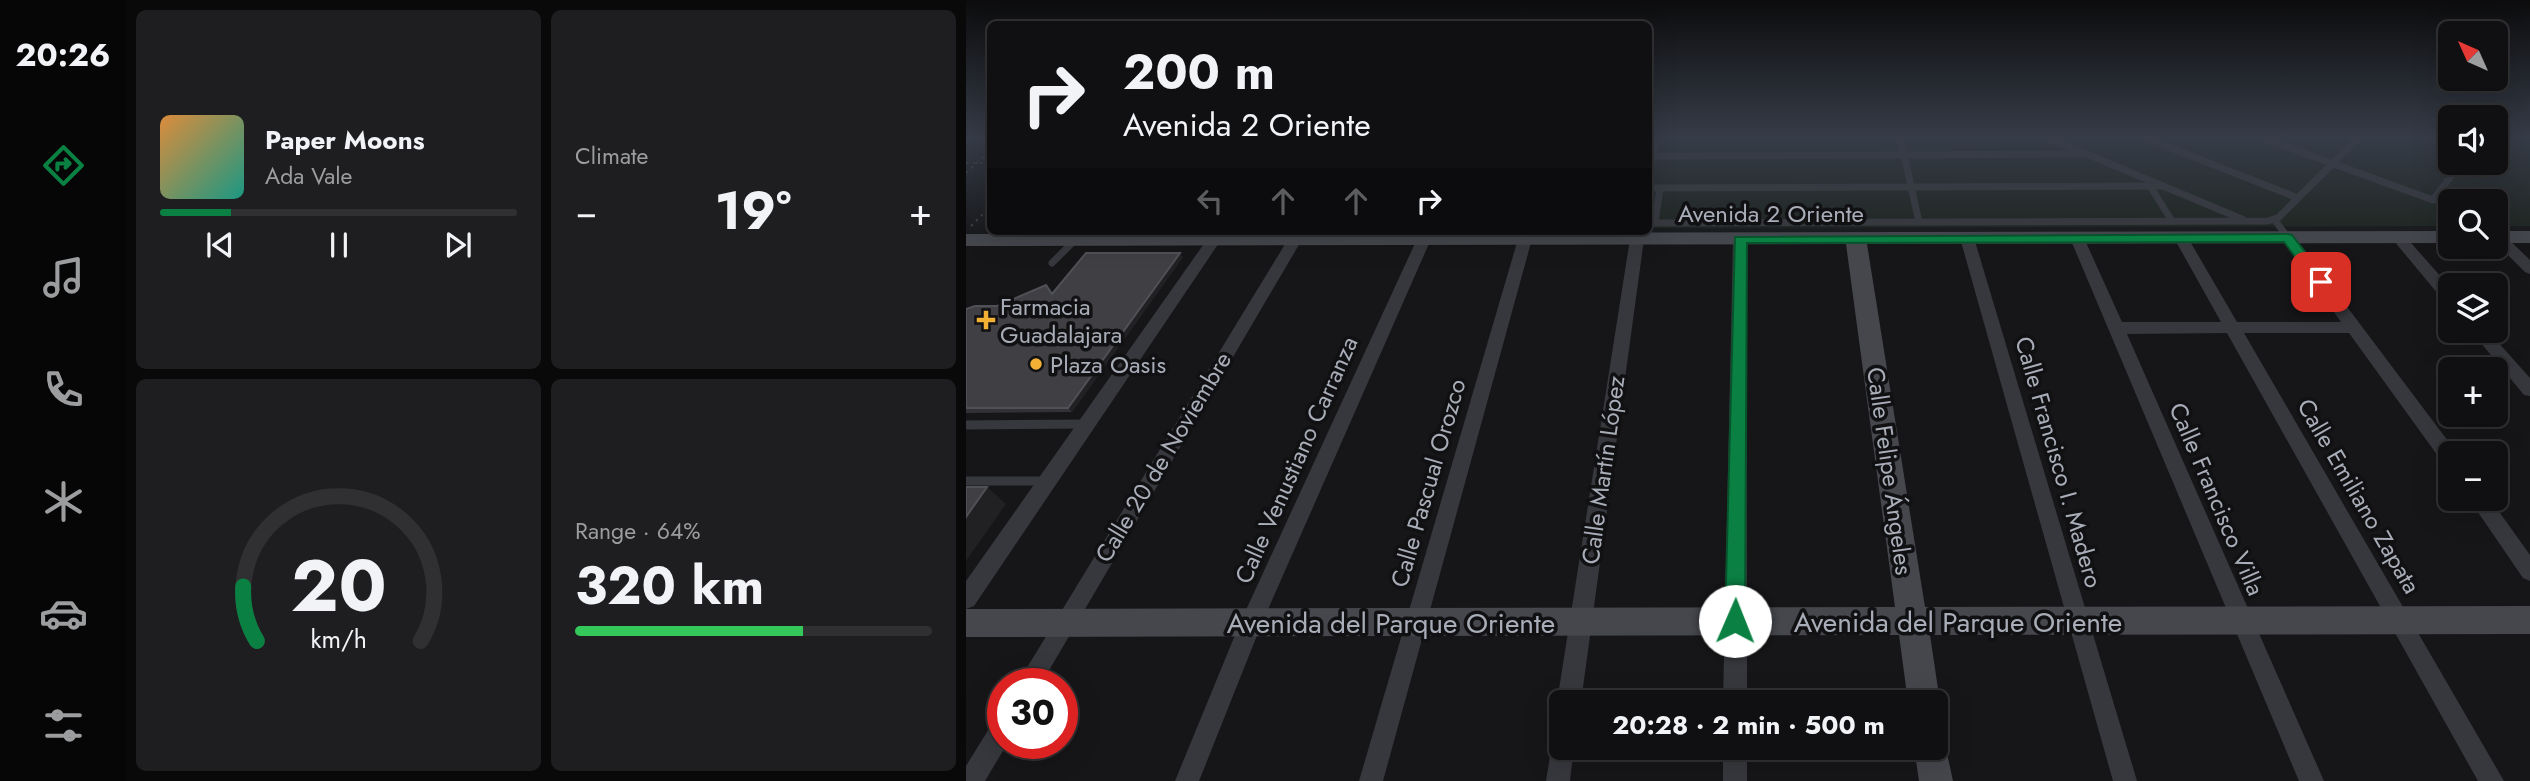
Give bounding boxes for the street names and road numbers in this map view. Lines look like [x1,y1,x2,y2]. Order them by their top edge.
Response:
street label: Avenida 2 Oriente [1678,196,1864,231]
street label: Calle Venustiano Carranza [1226,331,1366,589]
street label: Calle Francisco I. Madero [2006,332,2112,592]
street label: Calle 20 de Noviembre [1086,345,1240,569]
street label: Calle Felipe Ángeles [1858,365,1922,577]
street label: Calle Martín López [1572,373,1634,567]
street label: Calle Pascual Orozco [1381,375,1475,591]
street label: Calle Emiliano Zapata [2289,392,2429,600]
street label: Calle Francisco Villa [2161,397,2273,601]
street label: Avenida del Parque Oriente [1794,602,2122,643]
street label: Avenida del Parque Oriente [1227,603,1555,644]

